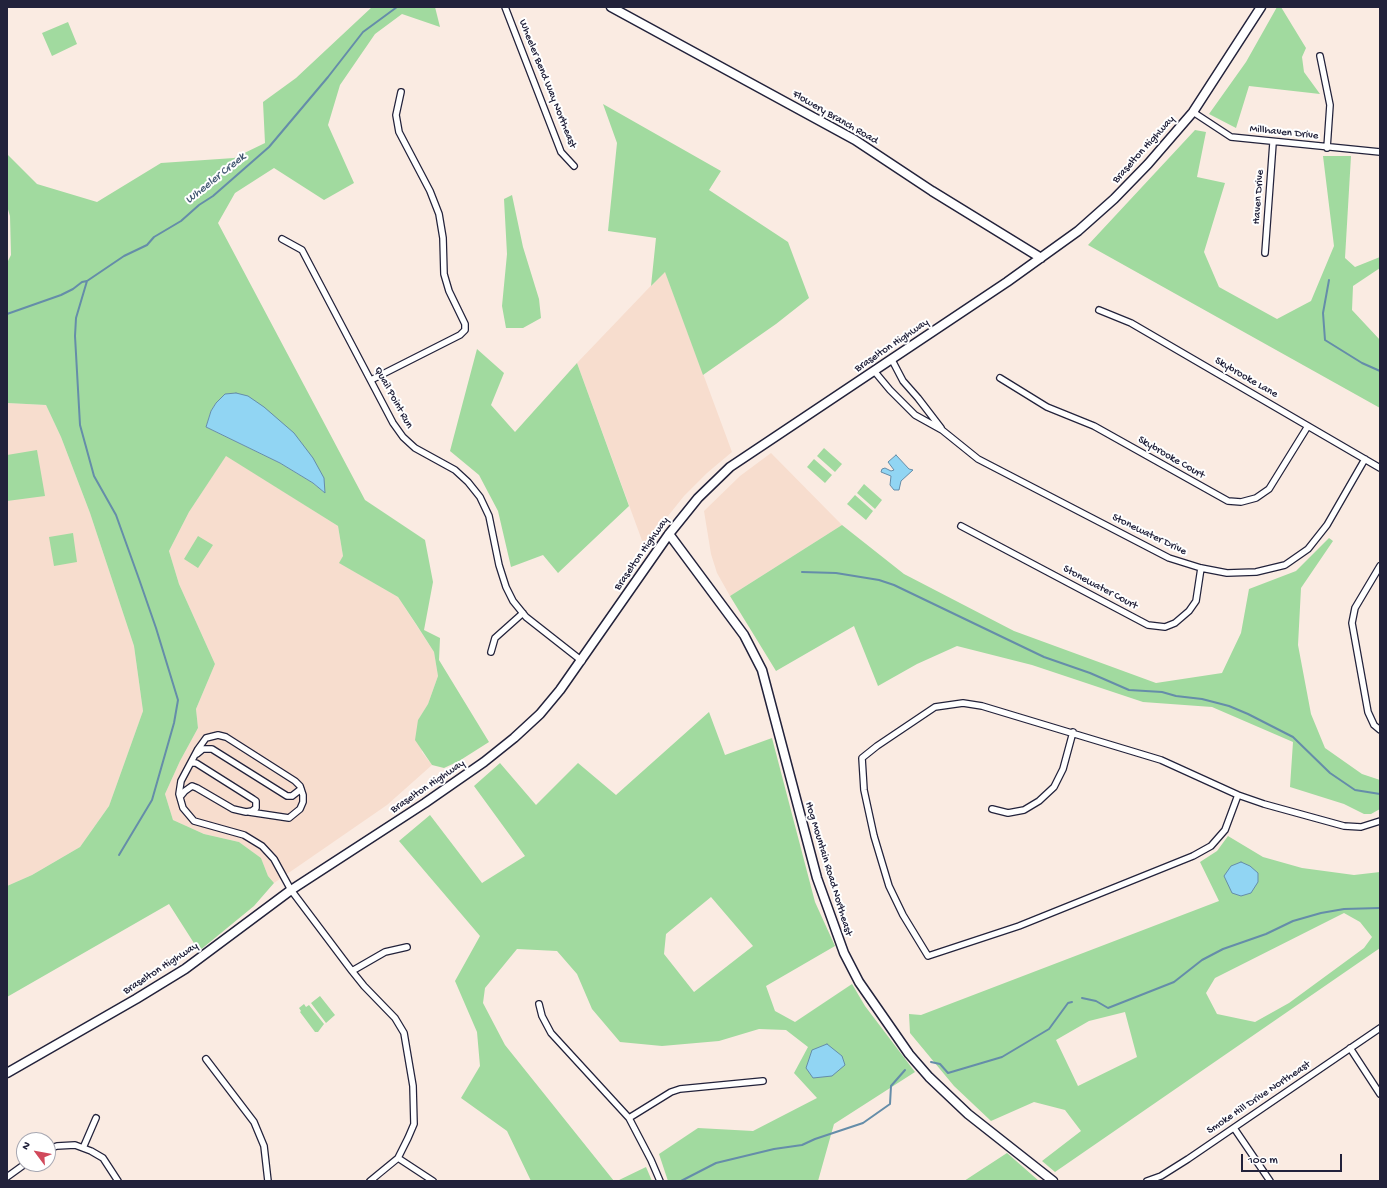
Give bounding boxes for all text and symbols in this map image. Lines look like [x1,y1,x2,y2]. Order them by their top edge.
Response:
street label: Wheeler Bend Way Northeast [515,18,579,150]
street label: Flowery Branch Road [790,88,880,148]
street label: Braselton Highway [1110,113,1178,187]
street label: Millhaven Drive [1249,123,1319,143]
water label: Wheeler Creek [183,150,249,208]
street label: Haven Drive [1251,169,1267,225]
street label: Braselton Highway [852,316,932,376]
street label: Skybrooke Lane [1212,355,1280,401]
street label: Quail Point Run [371,365,415,431]
street label: Skybrooke Court [1135,434,1207,482]
street label: Stonewater Drive [1109,511,1189,559]
street label: Braselton Highway [612,515,672,593]
street label: Stonewater Court [1060,563,1140,613]
street label: Braselton Highway [388,757,468,817]
street label: Hog Mountain Road Northeast [801,800,855,938]
street label: Braselton Highway [121,940,201,998]
street label: Smoke Hill Drive Northeast [1205,1058,1313,1138]
north arrow [16,1132,56,1172]
text: N [20,1140,34,1152]
scale bar [1243,1146,1344,1172]
text: 100 m [1248,1154,1278,1168]

